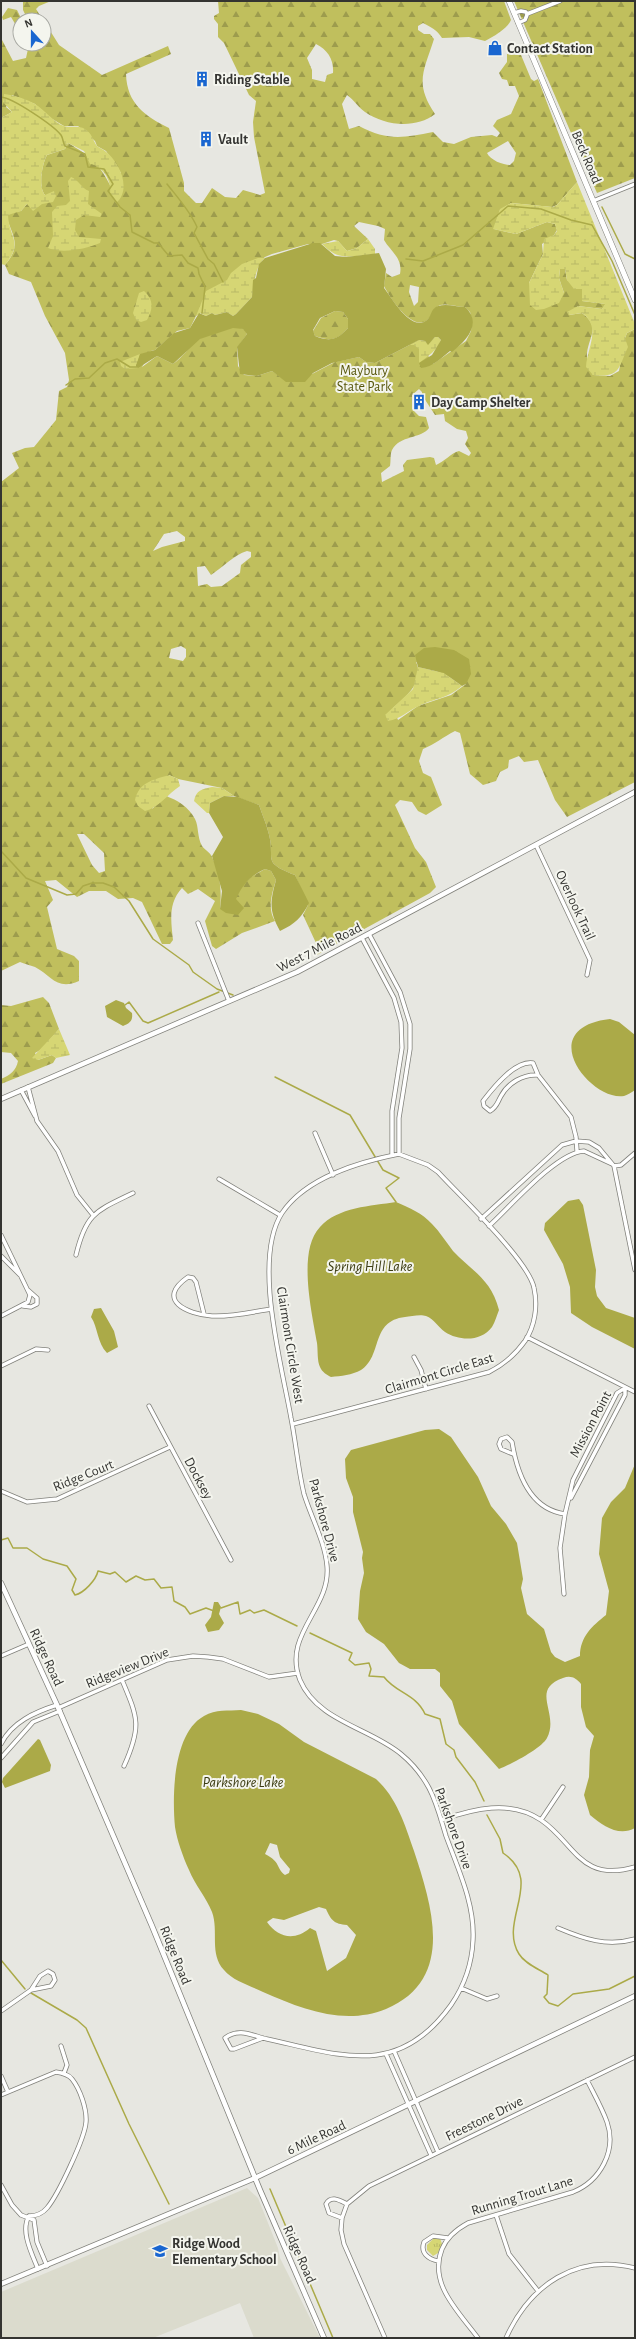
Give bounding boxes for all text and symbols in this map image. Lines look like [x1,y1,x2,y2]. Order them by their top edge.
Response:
north arrow [12,12,52,52]
text: N [23,17,34,30]
shop icon: Contact Station [486,39,504,57]
place label: Contact Station [507,42,593,56]
building icon: Riding Stable [193,70,211,88]
place label: Riding Stable [214,73,290,87]
street label: Beck Road [569,129,603,186]
building icon: Vault [197,130,215,148]
place label: Vault [218,133,248,147]
park label: Maybury State Park [337,364,392,394]
building icon: Day Camp Shelter [410,393,428,411]
place label: Day Camp Shelter [431,396,530,410]
street label: Overlook Trail [553,868,597,942]
street label: West 7 Mile Road [275,921,364,975]
water label: Spring Hill Lake [328,1259,413,1274]
street label: Clairmont Circle West [274,1286,306,1405]
street label: Clairmont Circle East [383,1351,496,1397]
street label: Mission Point [568,1388,614,1460]
street label: Docksey [181,1455,215,1502]
street label: Ridge Court [51,1457,116,1494]
street label: Parkshore Drive [306,1477,342,1563]
street label: Ridge Road [27,1626,66,1688]
street label: Ridgeview Drive [84,1645,171,1691]
water label: Parkshore Lake [203,1775,284,1790]
street label: Parkshore Drive [432,1786,474,1871]
street label: Ridge Road [157,1924,193,1987]
street label: Freestone Drive [443,2094,525,2144]
street label: 6 Mile Road [285,2118,348,2158]
street label: Running Trout Lane [470,2174,575,2218]
street label: Ridge Road [280,2223,318,2286]
place label: Ridge Wood Elementary School [172,2237,277,2267]
school or university icon: Ridge Wood Elementary School [151,2242,169,2260]

